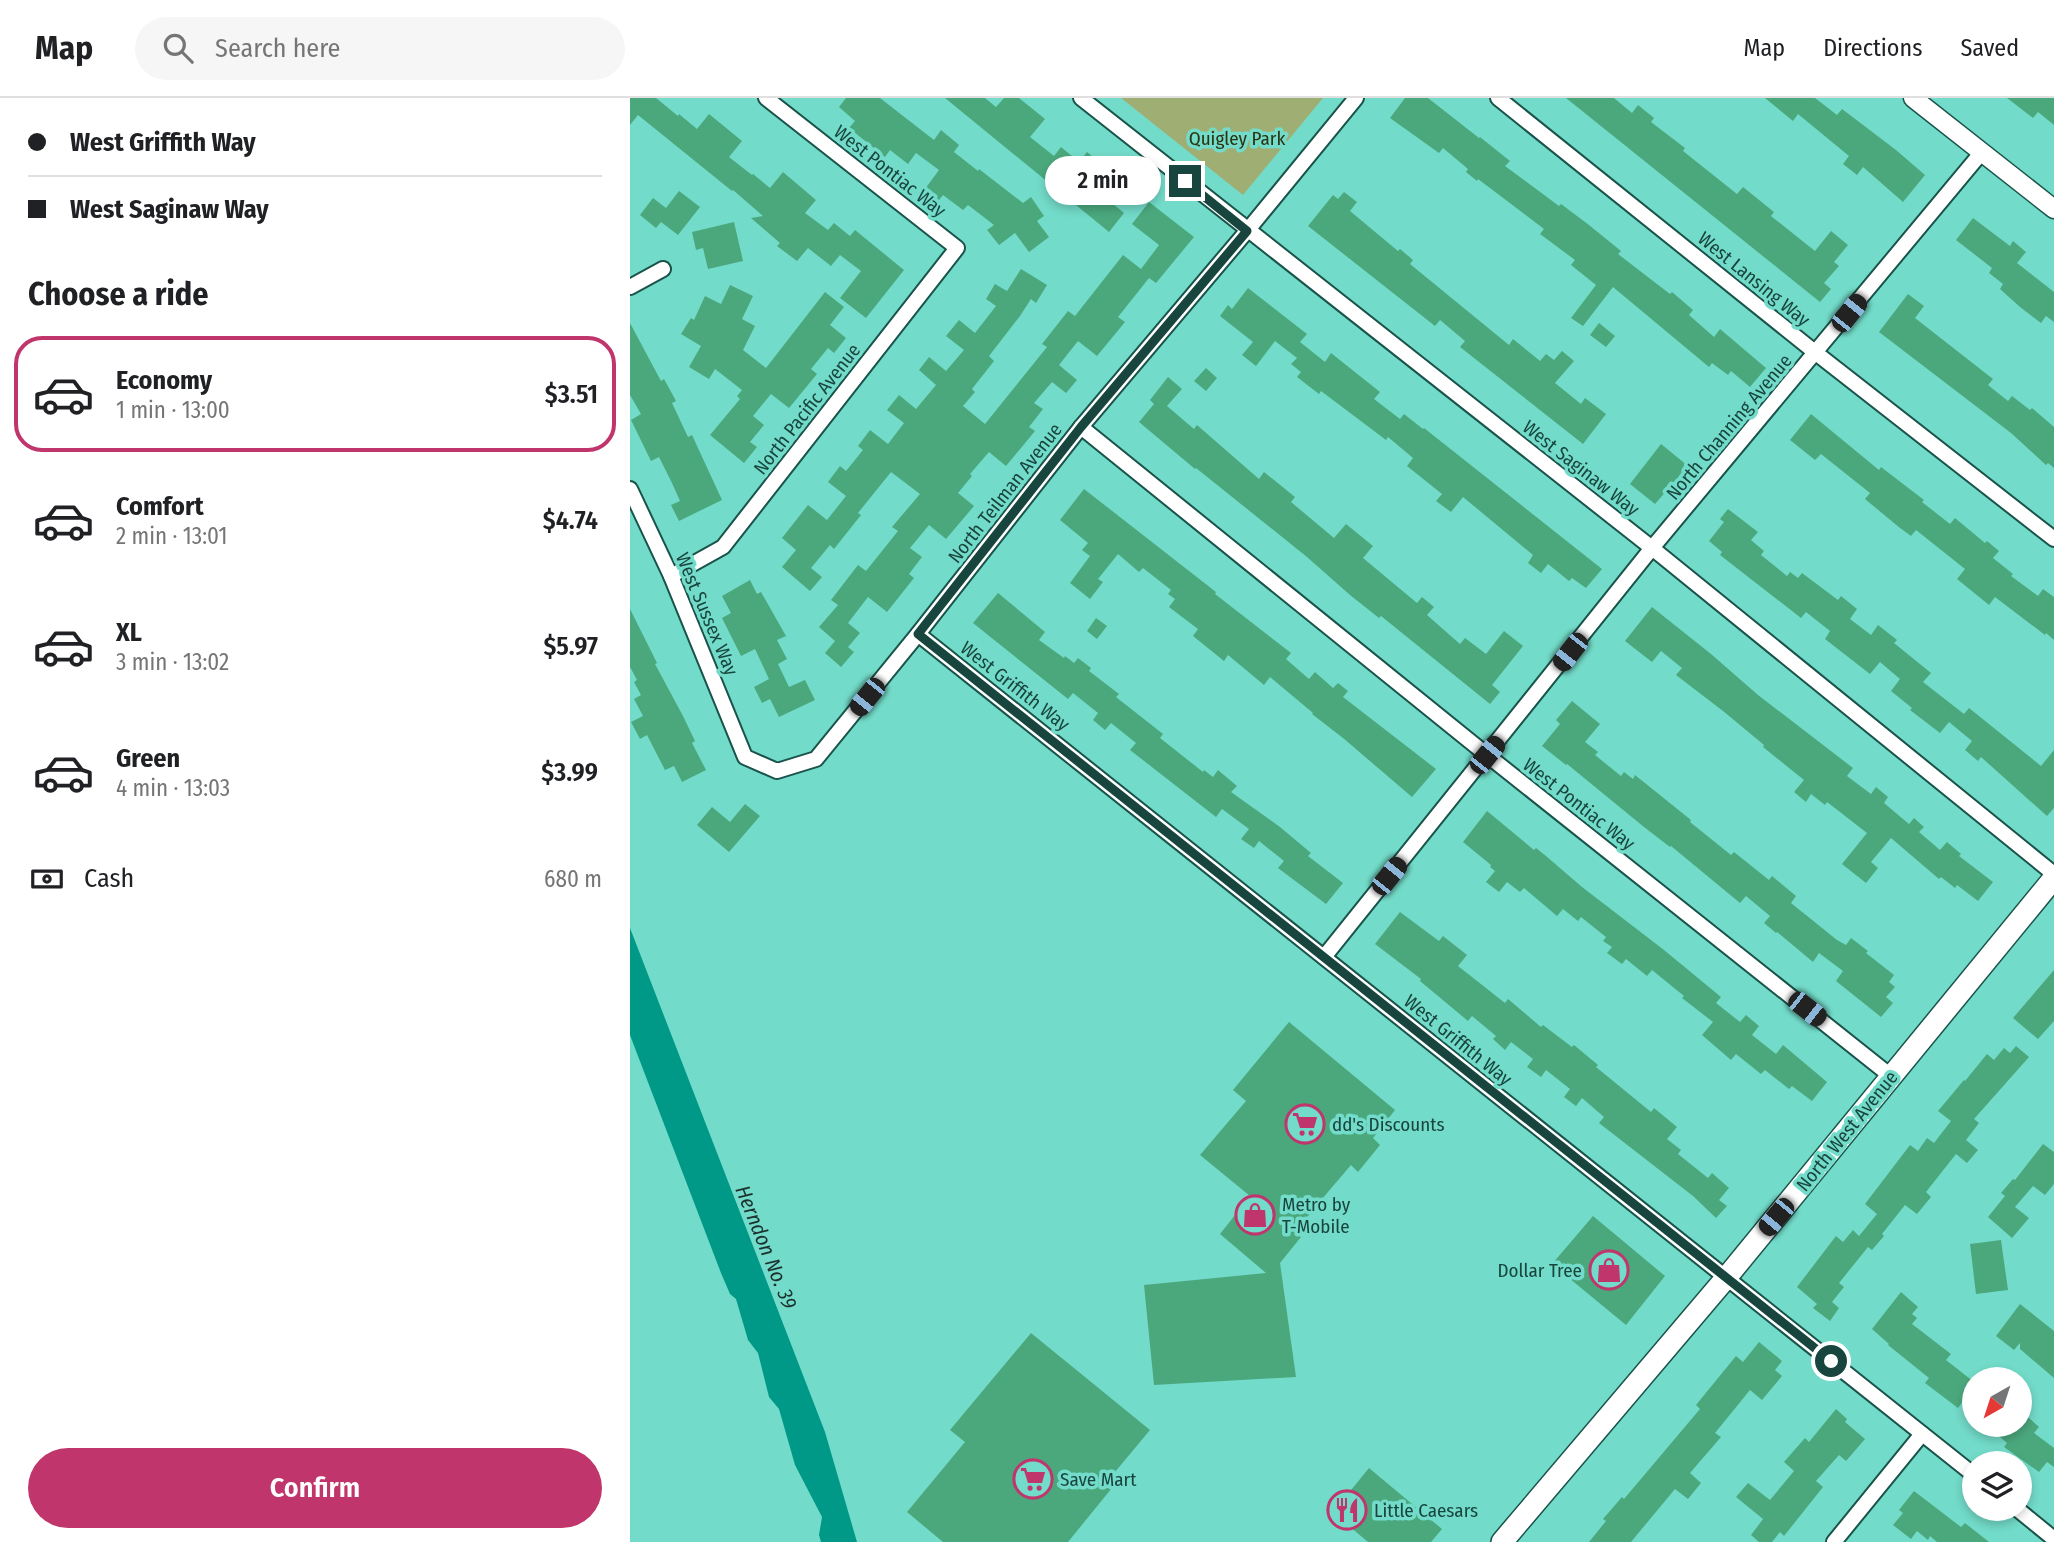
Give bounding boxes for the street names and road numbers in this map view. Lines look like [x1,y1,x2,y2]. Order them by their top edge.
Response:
street label: West Pontiac Way [829,120,951,222]
street label: West Lansing Way [1693,227,1815,331]
street label: North Pacific Avenue [749,339,865,479]
street label: North Channing Avenue [1661,350,1797,504]
street label: West Saginaw Way [1518,415,1644,521]
street label: North Teilman Avenue [943,418,1067,568]
street label: West Sussex Way [671,549,743,679]
street label: West Griffith Way [956,636,1075,736]
street label: West Pontiac Way [1518,753,1640,855]
street label: West Griffith Way [1399,989,1517,1091]
street label: North West Avenue [1791,1066,1903,1196]

